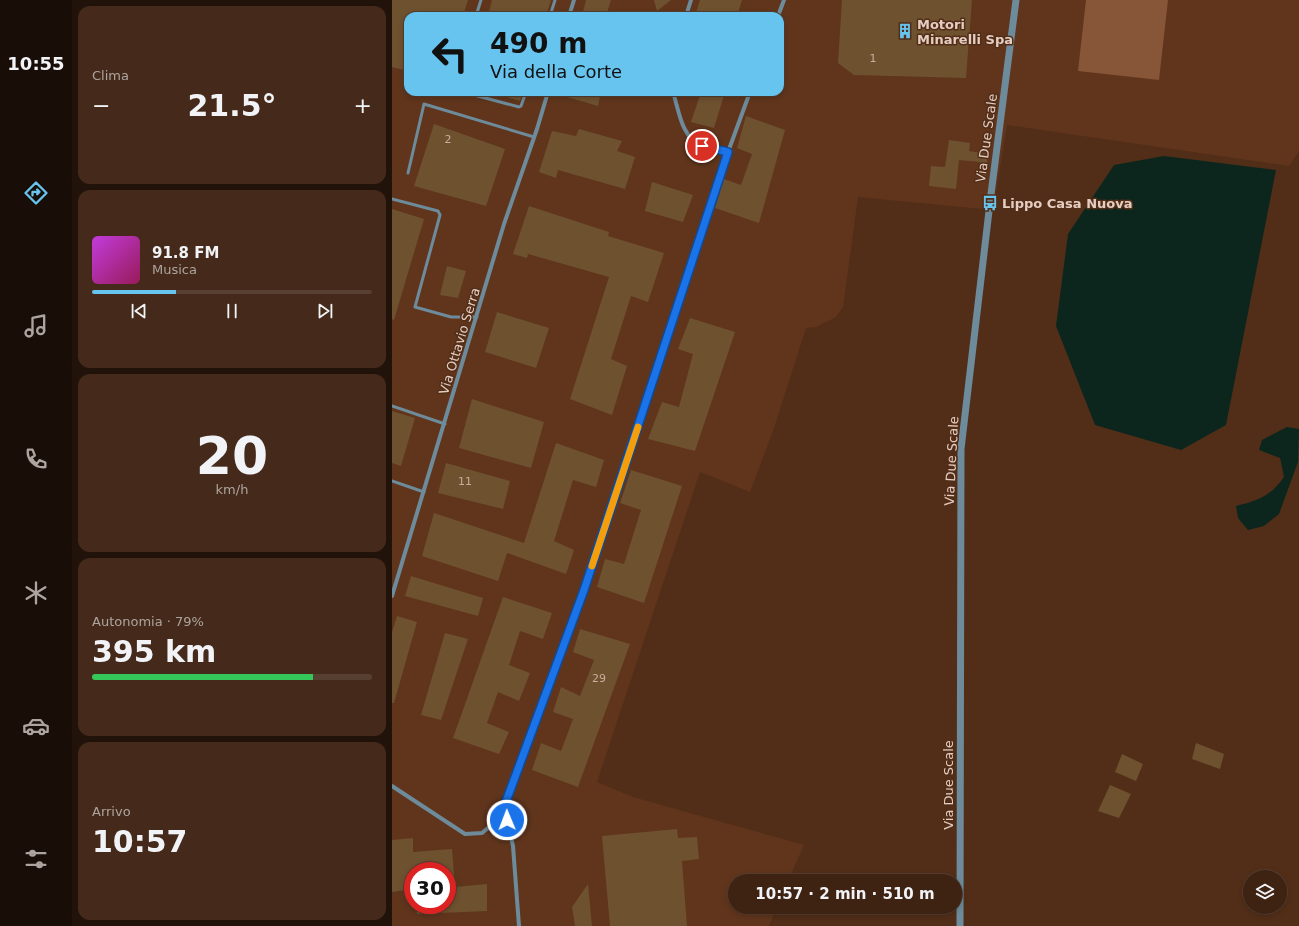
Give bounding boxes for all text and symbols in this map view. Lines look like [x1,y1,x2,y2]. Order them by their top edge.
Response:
place label: Motori Minarelli Spa [917,17,1013,47]
building icon: Motori Minarelli Spa [896,22,914,40]
text: 490 m [490,27,587,60]
icon: left [424,28,476,80]
house number: 1 [870,52,877,65]
text: 10:55 [7,53,65,74]
text: Via della Corte [490,61,622,82]
text: Clima [92,68,129,83]
text: 21.5° [187,88,277,123]
text: − [92,93,110,118]
text: + [354,93,372,118]
street label: Via Due Scale [973,93,1000,184]
pin [685,129,719,163]
house number: 2 [445,133,452,146]
icon: arrive [691,135,713,157]
icon: directions [22,179,50,207]
bus stop icon: Lippo Casa Nuova [981,194,999,212]
place label: Lippo Casa Nuova [1002,196,1132,211]
text: 91.8 FM [152,244,219,262]
text: Musica [152,262,197,277]
street label: Via Ottavio Serra [436,286,483,396]
icon: previous [128,300,150,322]
icon: pause [221,300,243,322]
icon: next [314,300,336,322]
icon: music [22,312,50,340]
street label: Via Due Scale [942,416,961,506]
text: 20 [196,426,268,486]
icon: phone [22,445,50,473]
house number: 11 [458,475,472,488]
text: km/h [216,482,248,497]
icon: climate [22,579,50,607]
text: Autonomia · 79% [92,614,204,629]
text: 395 km [92,634,216,669]
house number: 29 [592,672,606,685]
icon: car [22,712,50,740]
street label: Via Due Scale [941,740,956,830]
position arrow [486,799,528,841]
text: Arrivo [92,804,131,819]
text: 10:57 [92,824,188,859]
icon: filters [22,845,50,873]
speed limit sign: 30 [404,862,456,914]
map controls [1243,870,1287,914]
button: layers [1243,870,1287,914]
text: 10:57 · 2 min · 510 m [755,885,935,903]

